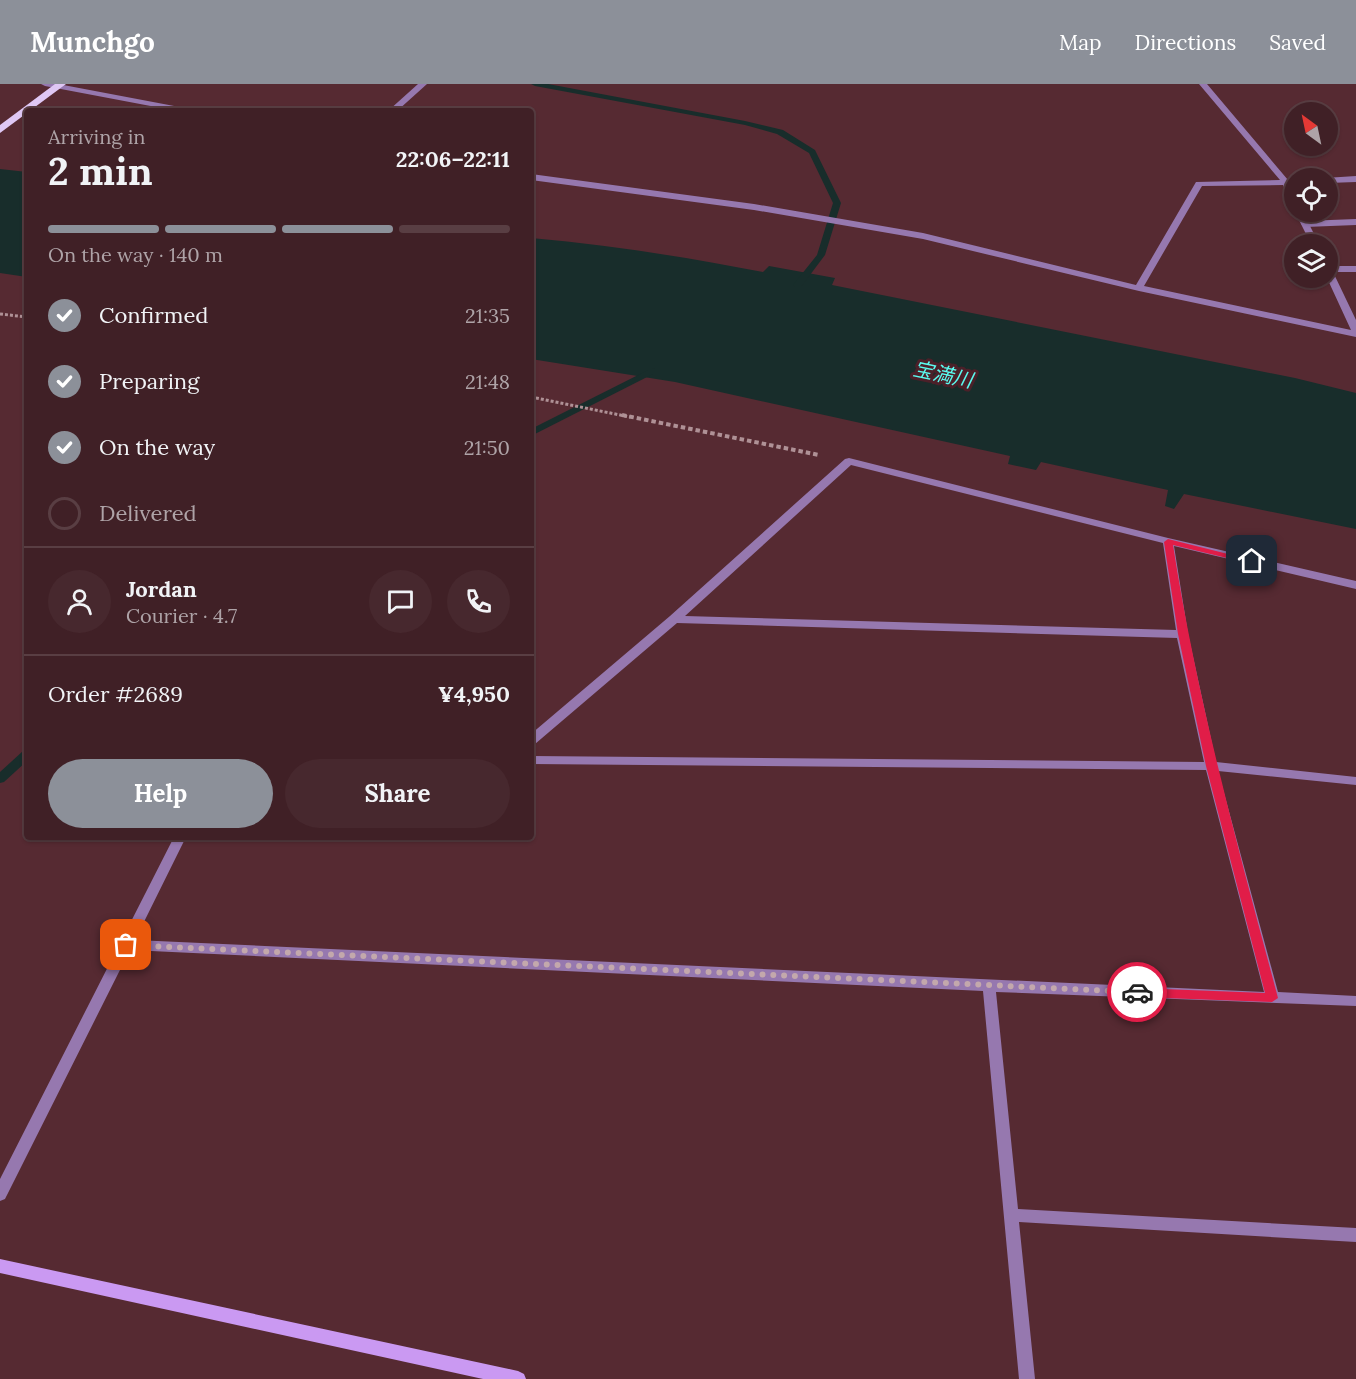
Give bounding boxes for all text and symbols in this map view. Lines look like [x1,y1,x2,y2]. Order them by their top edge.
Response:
text: Munchgo [30,24,155,60]
text: Map [1059,29,1102,56]
text: Directions [1135,29,1236,56]
text: Saved [1269,29,1326,56]
north arrow [1284,102,1338,156]
map controls [1284,102,1338,288]
text: Arriving in [48,124,145,149]
text: 22:06–22:11 [396,145,510,173]
text: 2 min [48,146,153,196]
button: locate [1284,168,1338,222]
button: layers [1284,234,1338,288]
text: On the way · 140 m [48,242,223,267]
icon: check [48,299,81,332]
text: Confirmed [99,301,208,329]
text: 21:35 [465,303,510,328]
water label: 宝満川 [911,356,977,393]
icon: check [48,365,81,398]
text: Preparing [99,367,199,395]
text: 21:48 [465,369,510,394]
icon: check [48,431,81,464]
text: On the way [99,433,215,461]
text: 21:50 [464,435,510,460]
text: Delivered [99,499,197,527]
pin [1226,535,1277,586]
icon: home [1235,544,1268,577]
button: person [48,570,111,633]
button: chat [369,570,432,633]
button: phone [447,570,510,633]
text: Jordan [126,575,197,603]
text: Courier · 4.7 [126,603,237,628]
text: Order #2689 [48,680,183,708]
text: ¥4,950 [438,680,510,708]
button: Help [48,759,273,828]
button: Share [285,759,510,828]
pin [100,919,151,970]
icon: bag [109,928,142,961]
courier [1107,962,1167,1022]
icon: car [1121,976,1154,1009]

